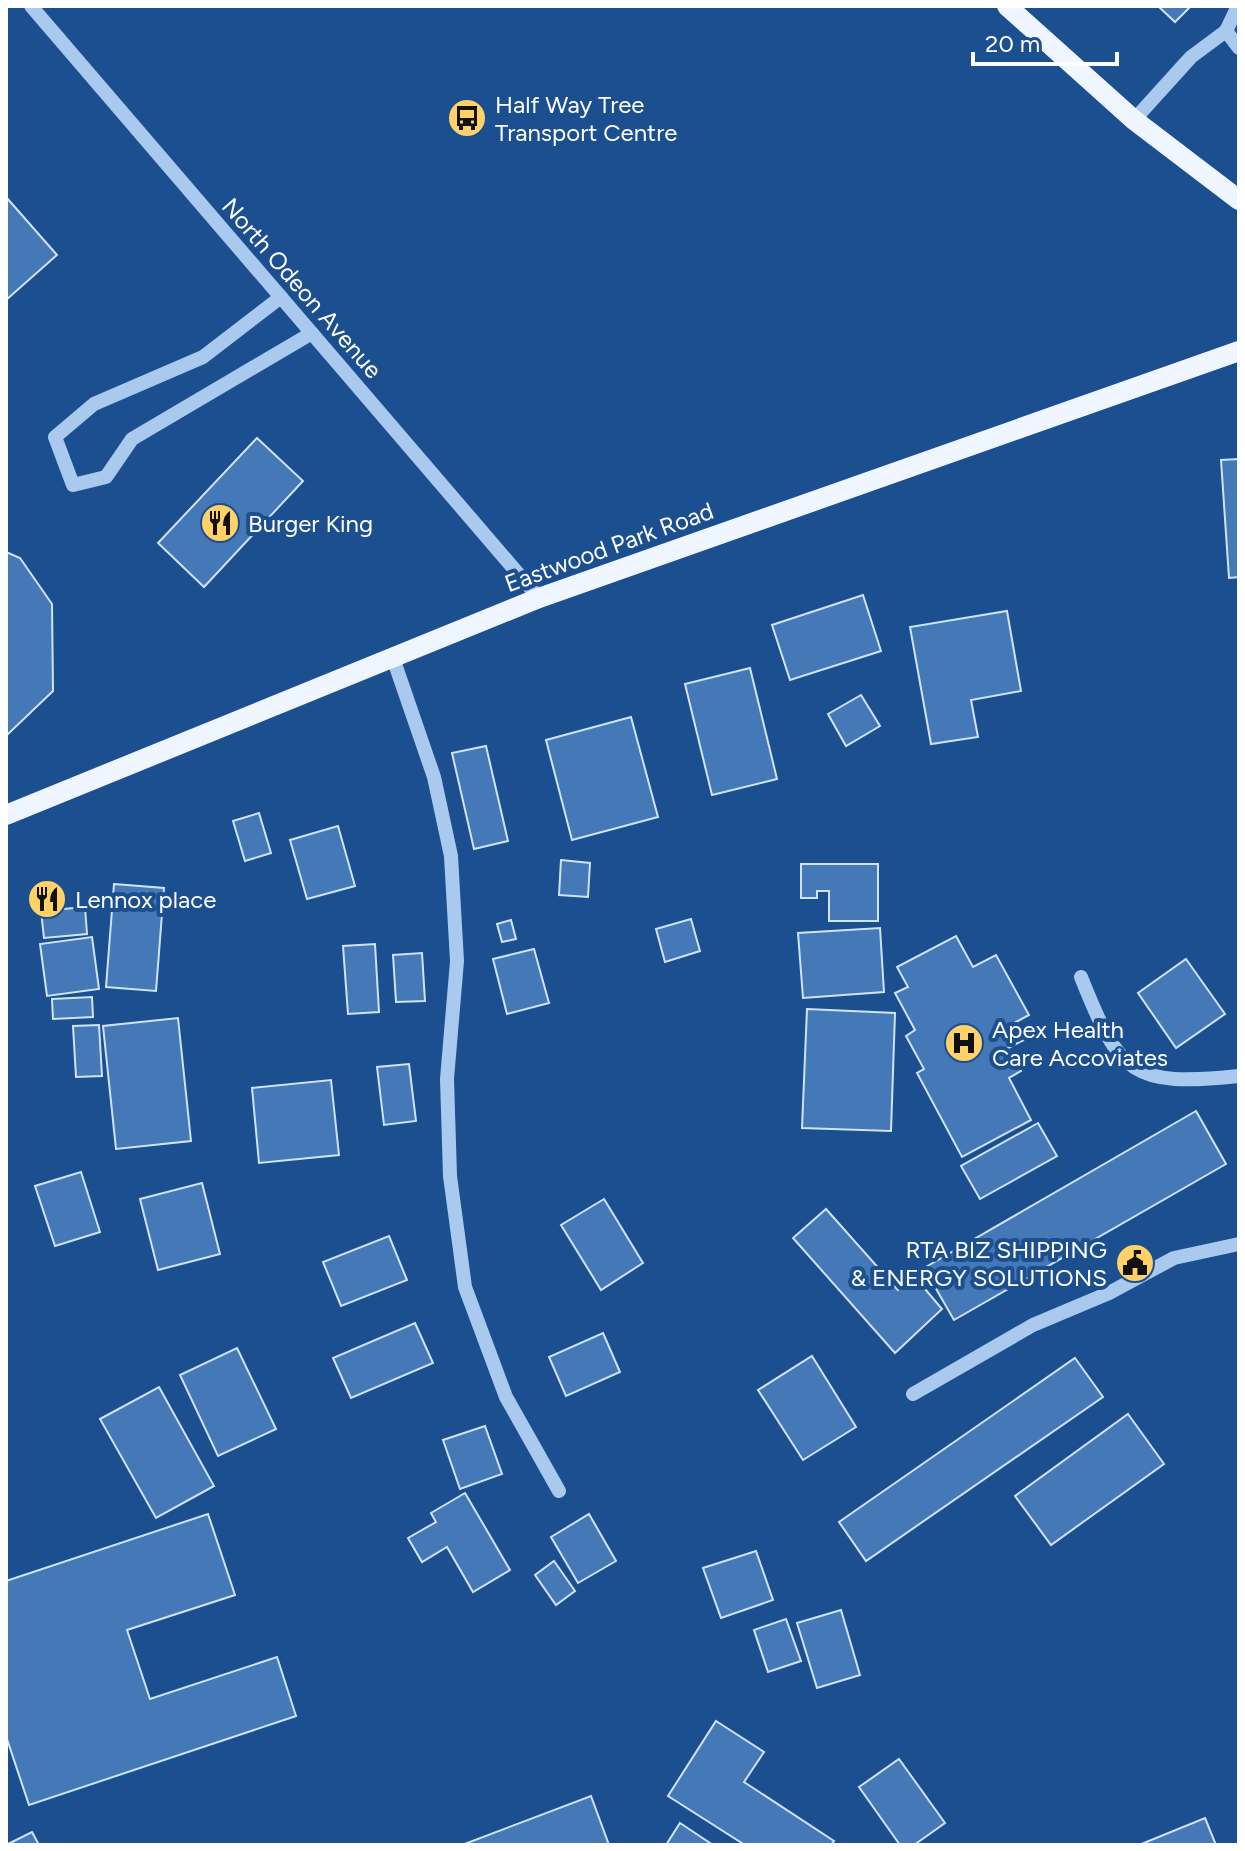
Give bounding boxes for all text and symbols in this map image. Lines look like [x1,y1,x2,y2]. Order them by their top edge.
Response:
scale bar [973,16,1117,66]
text: 20 m [985,29,1040,58]
place label: Half Way Tree Transport Centre [495,90,677,147]
bus stop icon: Half Way Tree Transport Centre [446,97,488,139]
street label: North Odeon Avenue [216,192,388,384]
street label: Eastwood Park Road [501,496,717,598]
restaurant icon: Burger King [199,502,241,544]
place label: Burger King [248,509,373,538]
restaurant icon: Lennox place [26,878,68,920]
place label: Lennox place [75,885,216,914]
place label: Apex Health Care Accoviates [992,1015,1168,1072]
hospital icon: Apex Health Care Accoviates [943,1022,985,1064]
place label: RTA BIZ SHIPPING & ENERGY SOLUTIONS [851,1235,1107,1292]
public building icon: RTA BIZ SHIPPING & ENERGY SOLUTIONS [1114,1242,1156,1284]

